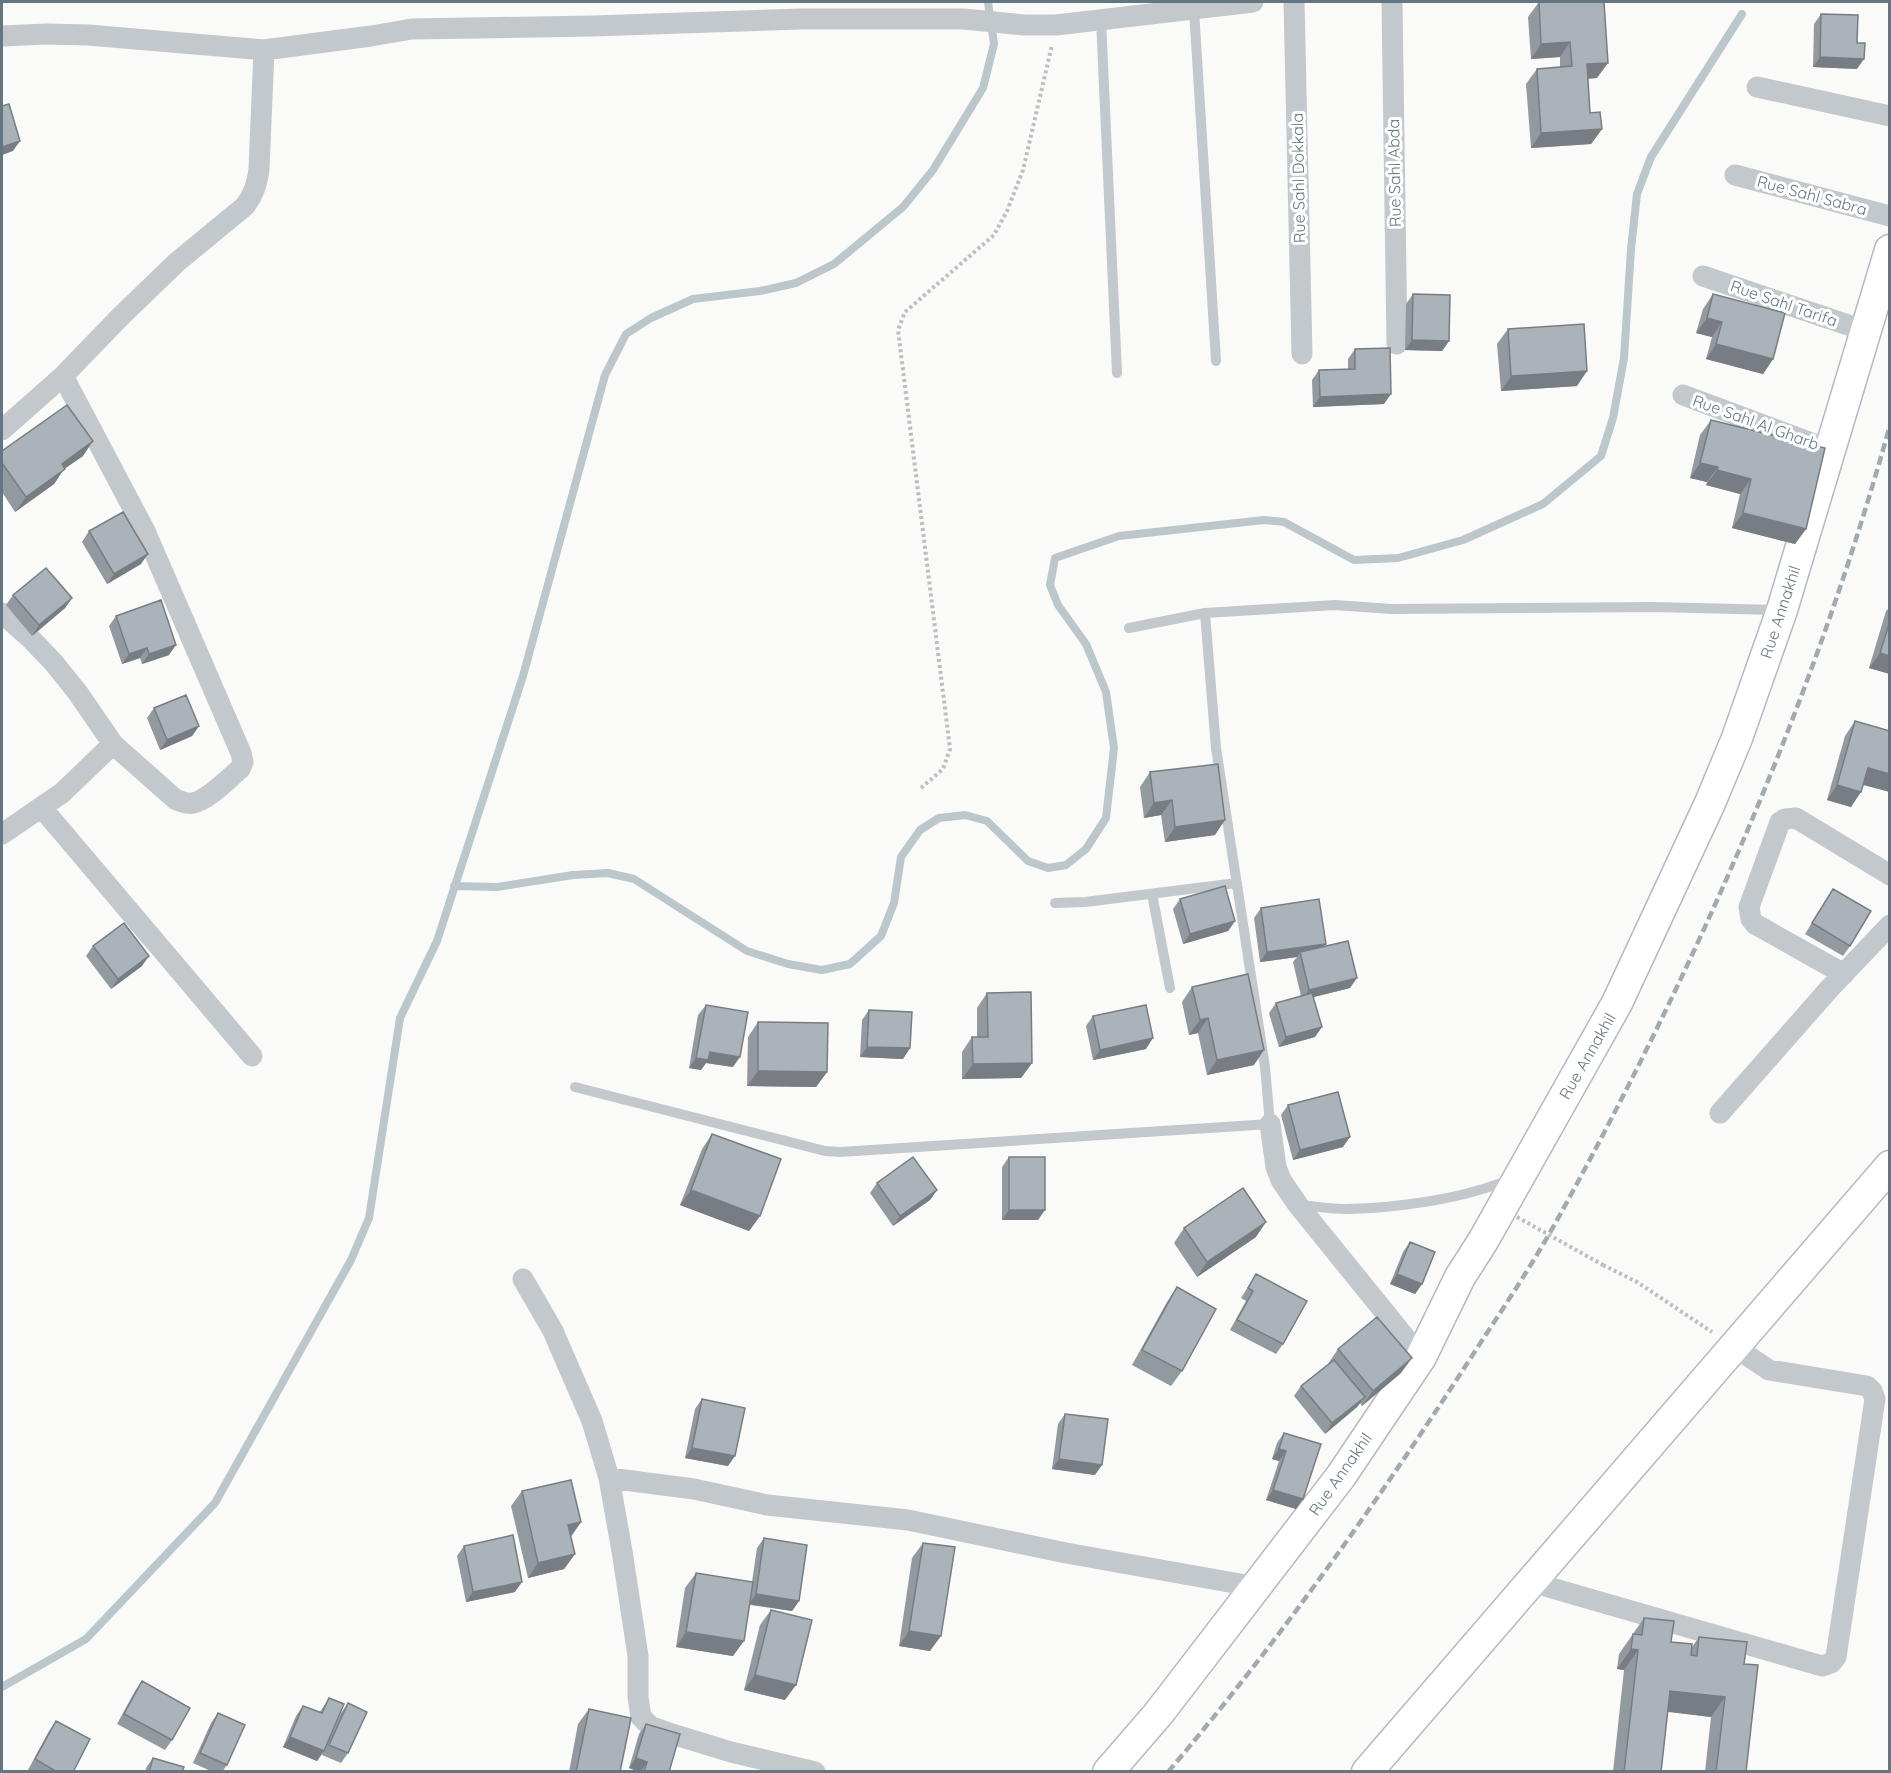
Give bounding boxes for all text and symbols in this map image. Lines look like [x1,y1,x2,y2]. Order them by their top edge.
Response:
street label: Rue Sahl Dokkala [1287,113,1309,243]
street label: Rue Sahl Abda [1383,119,1405,227]
street label: Rue Sahl Sabra [1755,171,1869,219]
street label: Rue Sahl Tarifa [1728,275,1840,331]
street label: Rue Sahl Al Gharb [1690,390,1822,454]
street label: Rue Annakhil [1756,563,1804,661]
street label: Rue Annakhil [1554,1009,1620,1103]
street label: Rue Annakhil [1304,1429,1376,1519]

